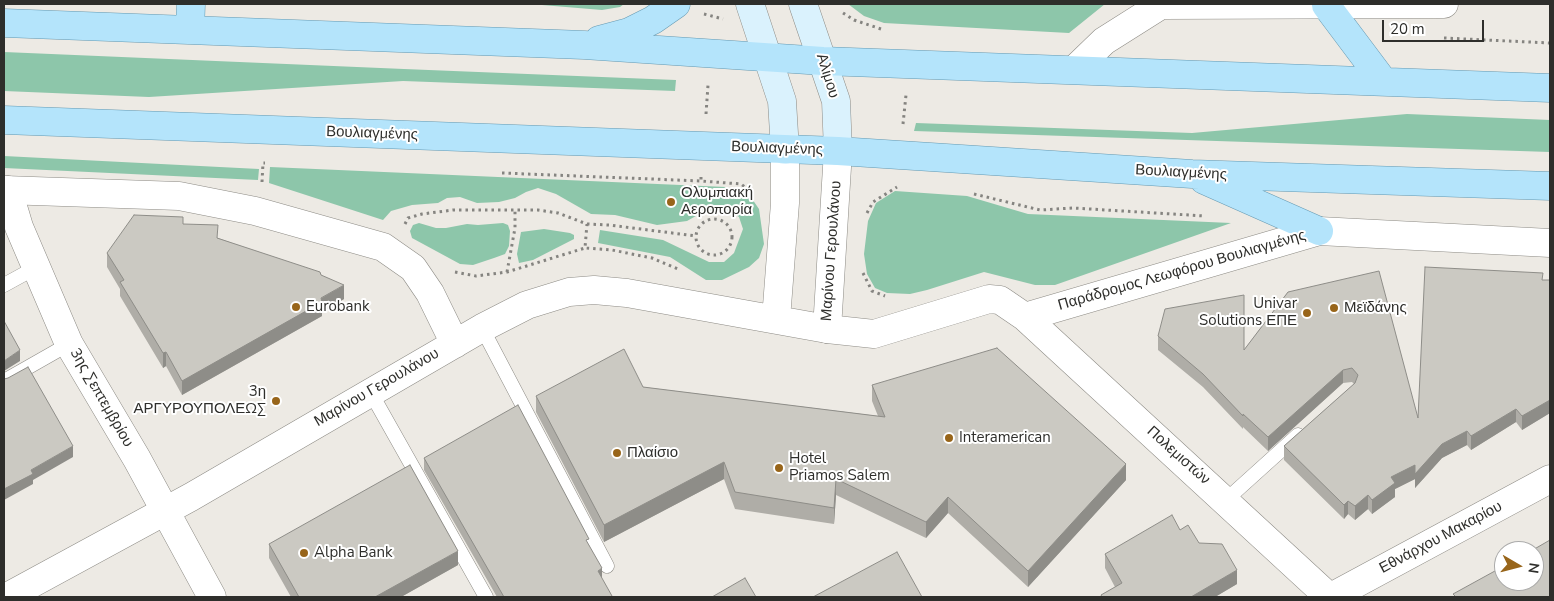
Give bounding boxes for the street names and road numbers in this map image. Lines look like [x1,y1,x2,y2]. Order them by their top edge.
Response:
street label: Αλίμου [812,51,842,101]
street label: Βουλιαγμένης [326,123,418,145]
street label: Βουλιαγμένης [731,138,823,160]
street label: Βουλιαγμένης [1135,162,1227,184]
street label: Μαρίνου Γερουλάνου [818,180,846,322]
street label: Παράδρομος Λεωφόρου Βουλιαγμένης [1056,227,1308,315]
street label: 3ης Σεπτεμβρίου [65,345,137,451]
street label: Μαρίνου Γερουλάνου [311,345,443,431]
street label: Πολεμιστών [1143,423,1213,489]
street label: Εθνάρχου Μακαρίου [1377,498,1505,578]

